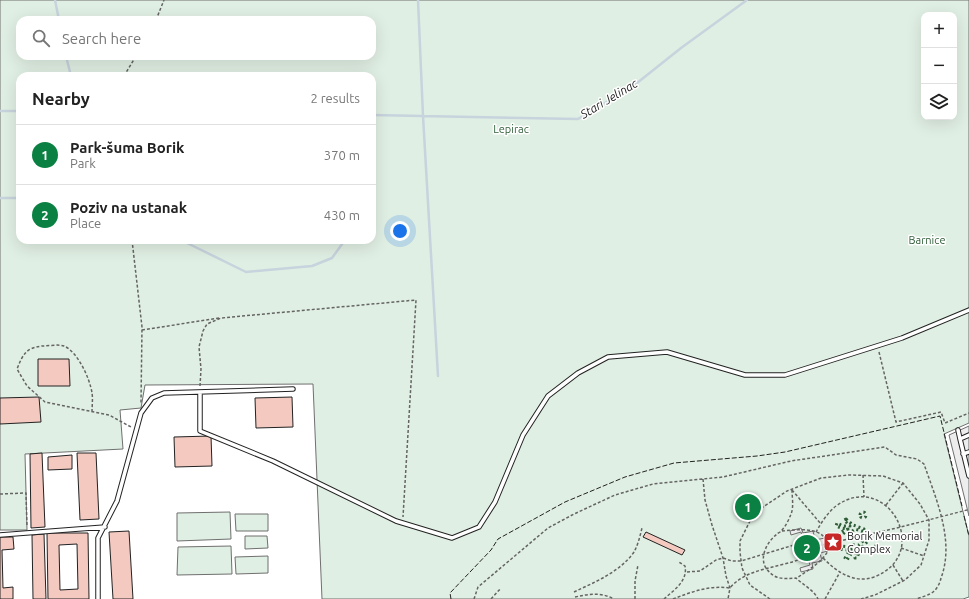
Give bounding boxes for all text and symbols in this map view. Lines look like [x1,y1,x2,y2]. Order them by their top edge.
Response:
map controls [921,12,957,120]
button: + [921,12,957,48]
search box [16,16,376,60]
icon: search [30,27,52,49]
text: Search here [62,30,141,47]
button: − [921,48,957,84]
water label: Stari Jelinac [577,76,640,121]
button: layers [921,84,957,120]
text: Nearby [32,89,90,108]
text: 2 results [310,91,360,105]
park label: Lepirac [493,123,529,135]
text: Park-šuma Borik [70,139,185,156]
text: 1 [41,148,49,162]
text: 370 m [324,148,360,162]
text: Park [70,156,96,170]
text: Poziv na ustanak [70,199,187,216]
text: 2 [41,208,49,222]
text: 430 m [324,208,360,222]
text: Place [70,216,101,230]
your location [390,221,410,241]
park label: Barnice [909,234,945,246]
pin: 1 [735,492,761,522]
place label: Borik Memorial Complex [847,530,922,555]
place icon: Borik Memorial Complex [822,531,844,553]
pin: 2 [794,533,820,563]

